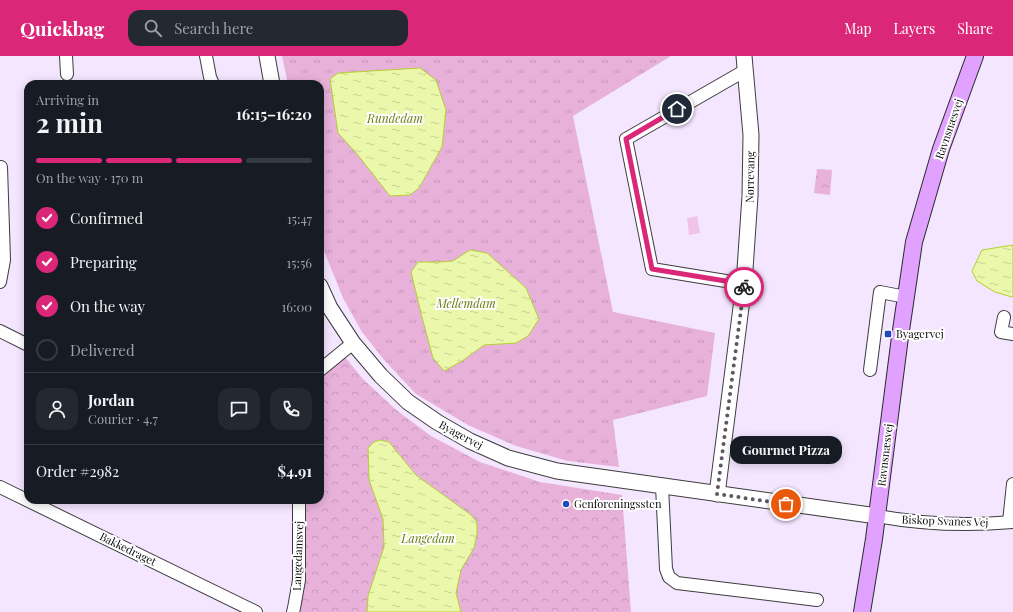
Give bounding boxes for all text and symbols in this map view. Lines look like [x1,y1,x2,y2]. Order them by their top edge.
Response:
search box [128,10,408,46]
text: Quickbag [20,15,104,41]
icon: search [142,17,164,39]
text: Search here [174,18,253,38]
text: Map [844,19,872,38]
text: Layers [894,19,935,38]
text: Share [957,19,993,38]
text: Arriving in [36,91,99,108]
pin [660,92,694,126]
street label: Ravnsnæsvej [931,97,966,161]
icon: home [666,98,688,120]
text: 16:15–16:20 [236,104,312,124]
text: 2 min [36,105,103,140]
water label: Rundedam [366,110,423,126]
street label: Nørrevang [742,151,757,203]
text: On the way · 170 m [36,169,143,186]
icon: check [36,207,58,229]
text: Confirmed [70,208,143,228]
text: 15:47 [287,210,312,227]
icon: check [36,251,58,273]
text: Preparing [70,252,137,272]
text: 15:56 [286,254,312,271]
courier [724,267,764,307]
icon: bike [733,276,755,298]
icon: check [36,295,58,317]
water label: Mellemdam [435,295,496,311]
text: On the way [70,296,145,316]
text: 16:00 [281,298,312,315]
place label: Byagervej [896,326,944,341]
marker: Byagervej [883,329,893,339]
text: Delivered [70,340,135,360]
button: person [36,388,78,430]
button: chat [218,388,260,430]
button: phone [270,388,312,430]
text: Jordan [88,390,134,410]
text: Courier · 4.7 [88,410,158,427]
street label: Byagervej [437,417,486,452]
street label: Ravnsnæsvej [873,423,896,487]
callout: Gourmet Pizza [730,436,842,464]
text: Gourmet Pizza [742,441,830,458]
text: Order #2982 [36,461,119,481]
text: $4.91 [277,461,312,481]
pin [769,487,803,521]
icon: bag [775,493,797,515]
place label: Genforeningssten [574,496,662,511]
marker: Genforeningssten [561,499,571,509]
street label: Biskop Svanes Vej [901,511,989,530]
street label: Langedamsvej [289,521,306,591]
street label: Bakkedraget [97,528,159,569]
water label: Langedam [400,530,455,546]

